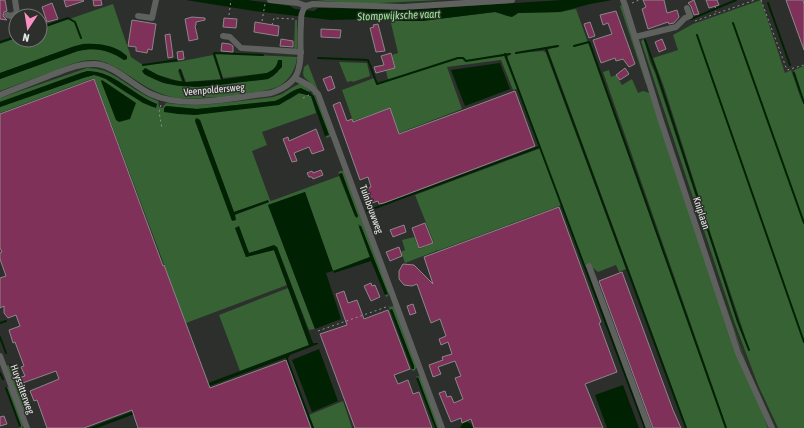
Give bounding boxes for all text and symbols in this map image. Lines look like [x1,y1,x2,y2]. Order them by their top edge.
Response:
north arrow [8,8,48,48]
water label: Stompwijksche vaart [356,8,442,22]
text: N [21,31,30,44]
street label: Veenpoldersweg [183,81,246,98]
street label: Tuinbouwweg [358,183,386,236]
street label: Kniplaan [691,195,712,231]
street label: Huyssitterweg [8,363,37,416]

